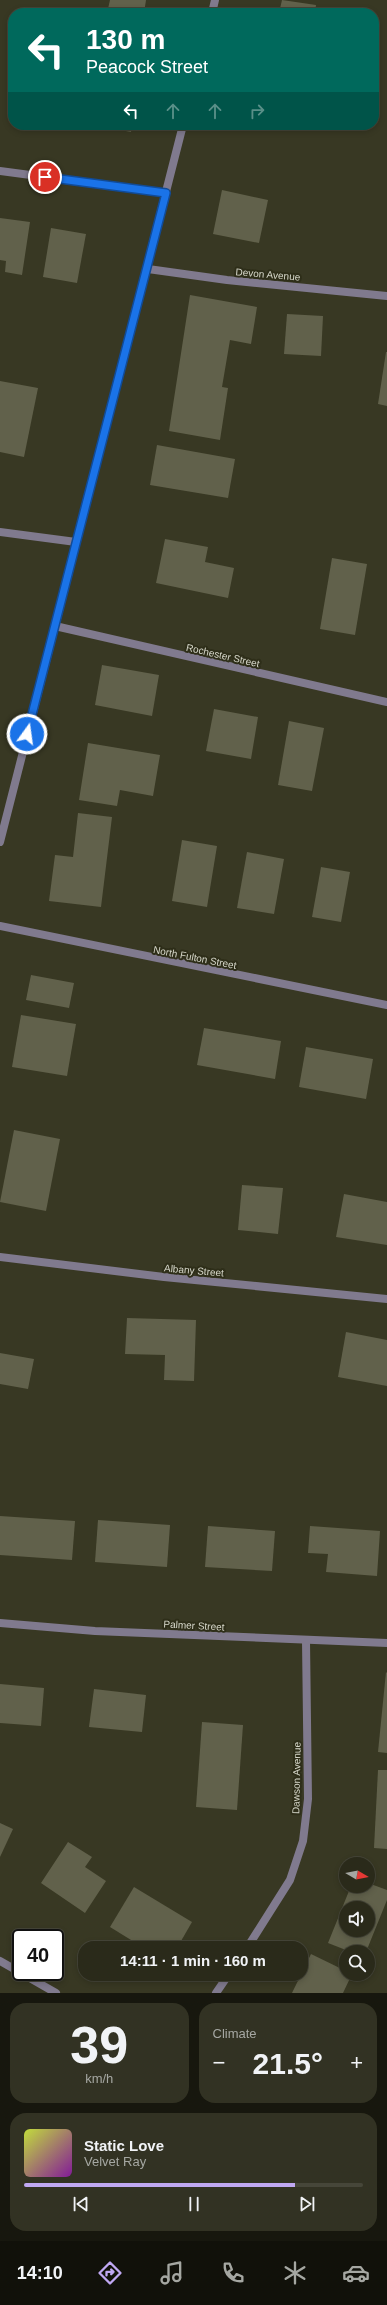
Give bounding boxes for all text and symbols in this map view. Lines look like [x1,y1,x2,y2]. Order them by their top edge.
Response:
icon: left [20,24,72,76]
text: 130 m [86,24,165,55]
text: Peacock Street [86,57,208,77]
icon: left [120,100,142,122]
icon: ahead [162,100,184,122]
icon: ahead [204,100,226,122]
icon: right [246,100,268,122]
pin [28,160,62,194]
icon: arrive [34,166,56,188]
street label: Devon Avenue [235,266,301,283]
street label: Rochester Street [185,642,261,669]
position arrow [6,713,48,755]
street label: North Fulton Street [152,944,238,971]
street label: Albany Street [164,1262,225,1279]
street label: Palmer Street [163,1618,225,1633]
street label: Dawson Avenue [290,1741,303,1814]
north arrow [339,1857,375,1893]
map controls [339,1857,375,1981]
button: sound [339,1901,375,1937]
speed limit sign: 40 [12,1929,64,1981]
button: search [339,1945,375,1981]
text: 14:11 · 1 min · 160 m [120,1952,266,1969]
text: 39 [70,2016,128,2074]
text: Climate [213,2026,257,2041]
text: 21.5° [253,2047,323,2080]
text: − [213,2050,225,2075]
text: + [350,2050,363,2075]
text: km/h [85,2071,113,2086]
text: Static Love [84,2137,164,2154]
text: Velvet Ray [84,2154,146,2169]
icon: previous [70,2193,92,2215]
icon: pause [183,2193,205,2215]
icon: next [296,2193,318,2215]
icon: directions [96,2259,124,2287]
icon: music [158,2259,186,2287]
icon: phone [219,2259,247,2287]
icon: climate [281,2259,309,2287]
icon: car [342,2259,370,2287]
text: 14:10 [17,2263,63,2283]

